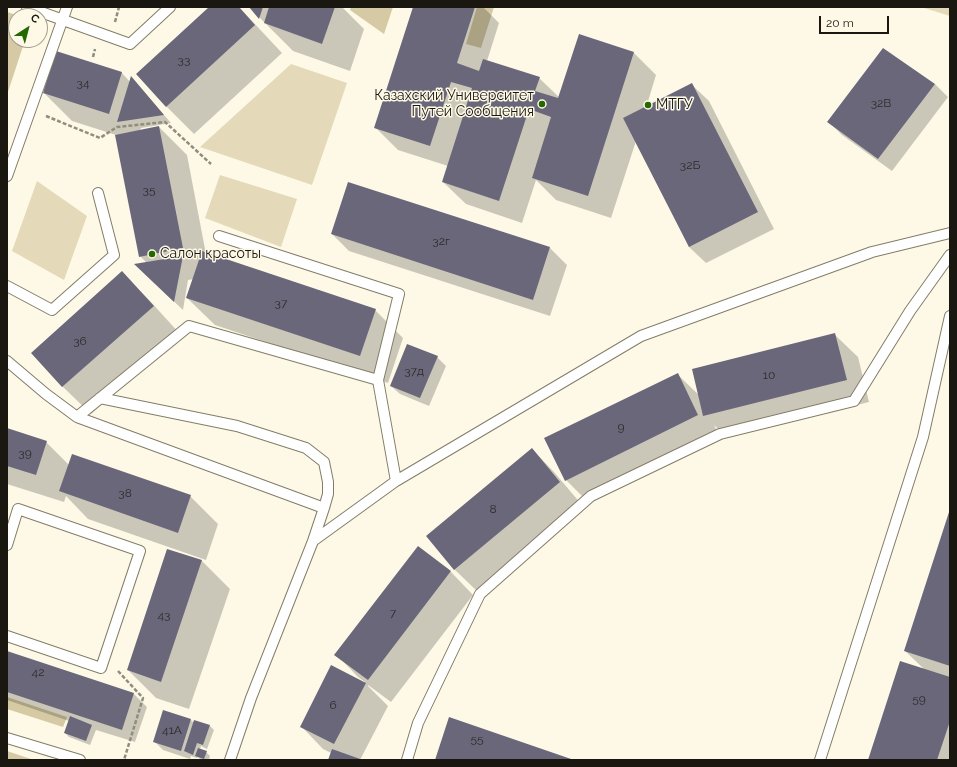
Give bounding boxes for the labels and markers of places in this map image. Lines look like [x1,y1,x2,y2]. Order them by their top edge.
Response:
place label: Казахский Университет Путей Сообщения [374,88,534,120]
place label: МТГУ [656,97,693,113]
marker: Казахский Университет Путей Сообщения [537,99,547,109]
marker: МТГУ [643,100,653,110]
place label: Салон красоты [160,246,261,262]
marker: Салон красоты [147,249,157,259]

